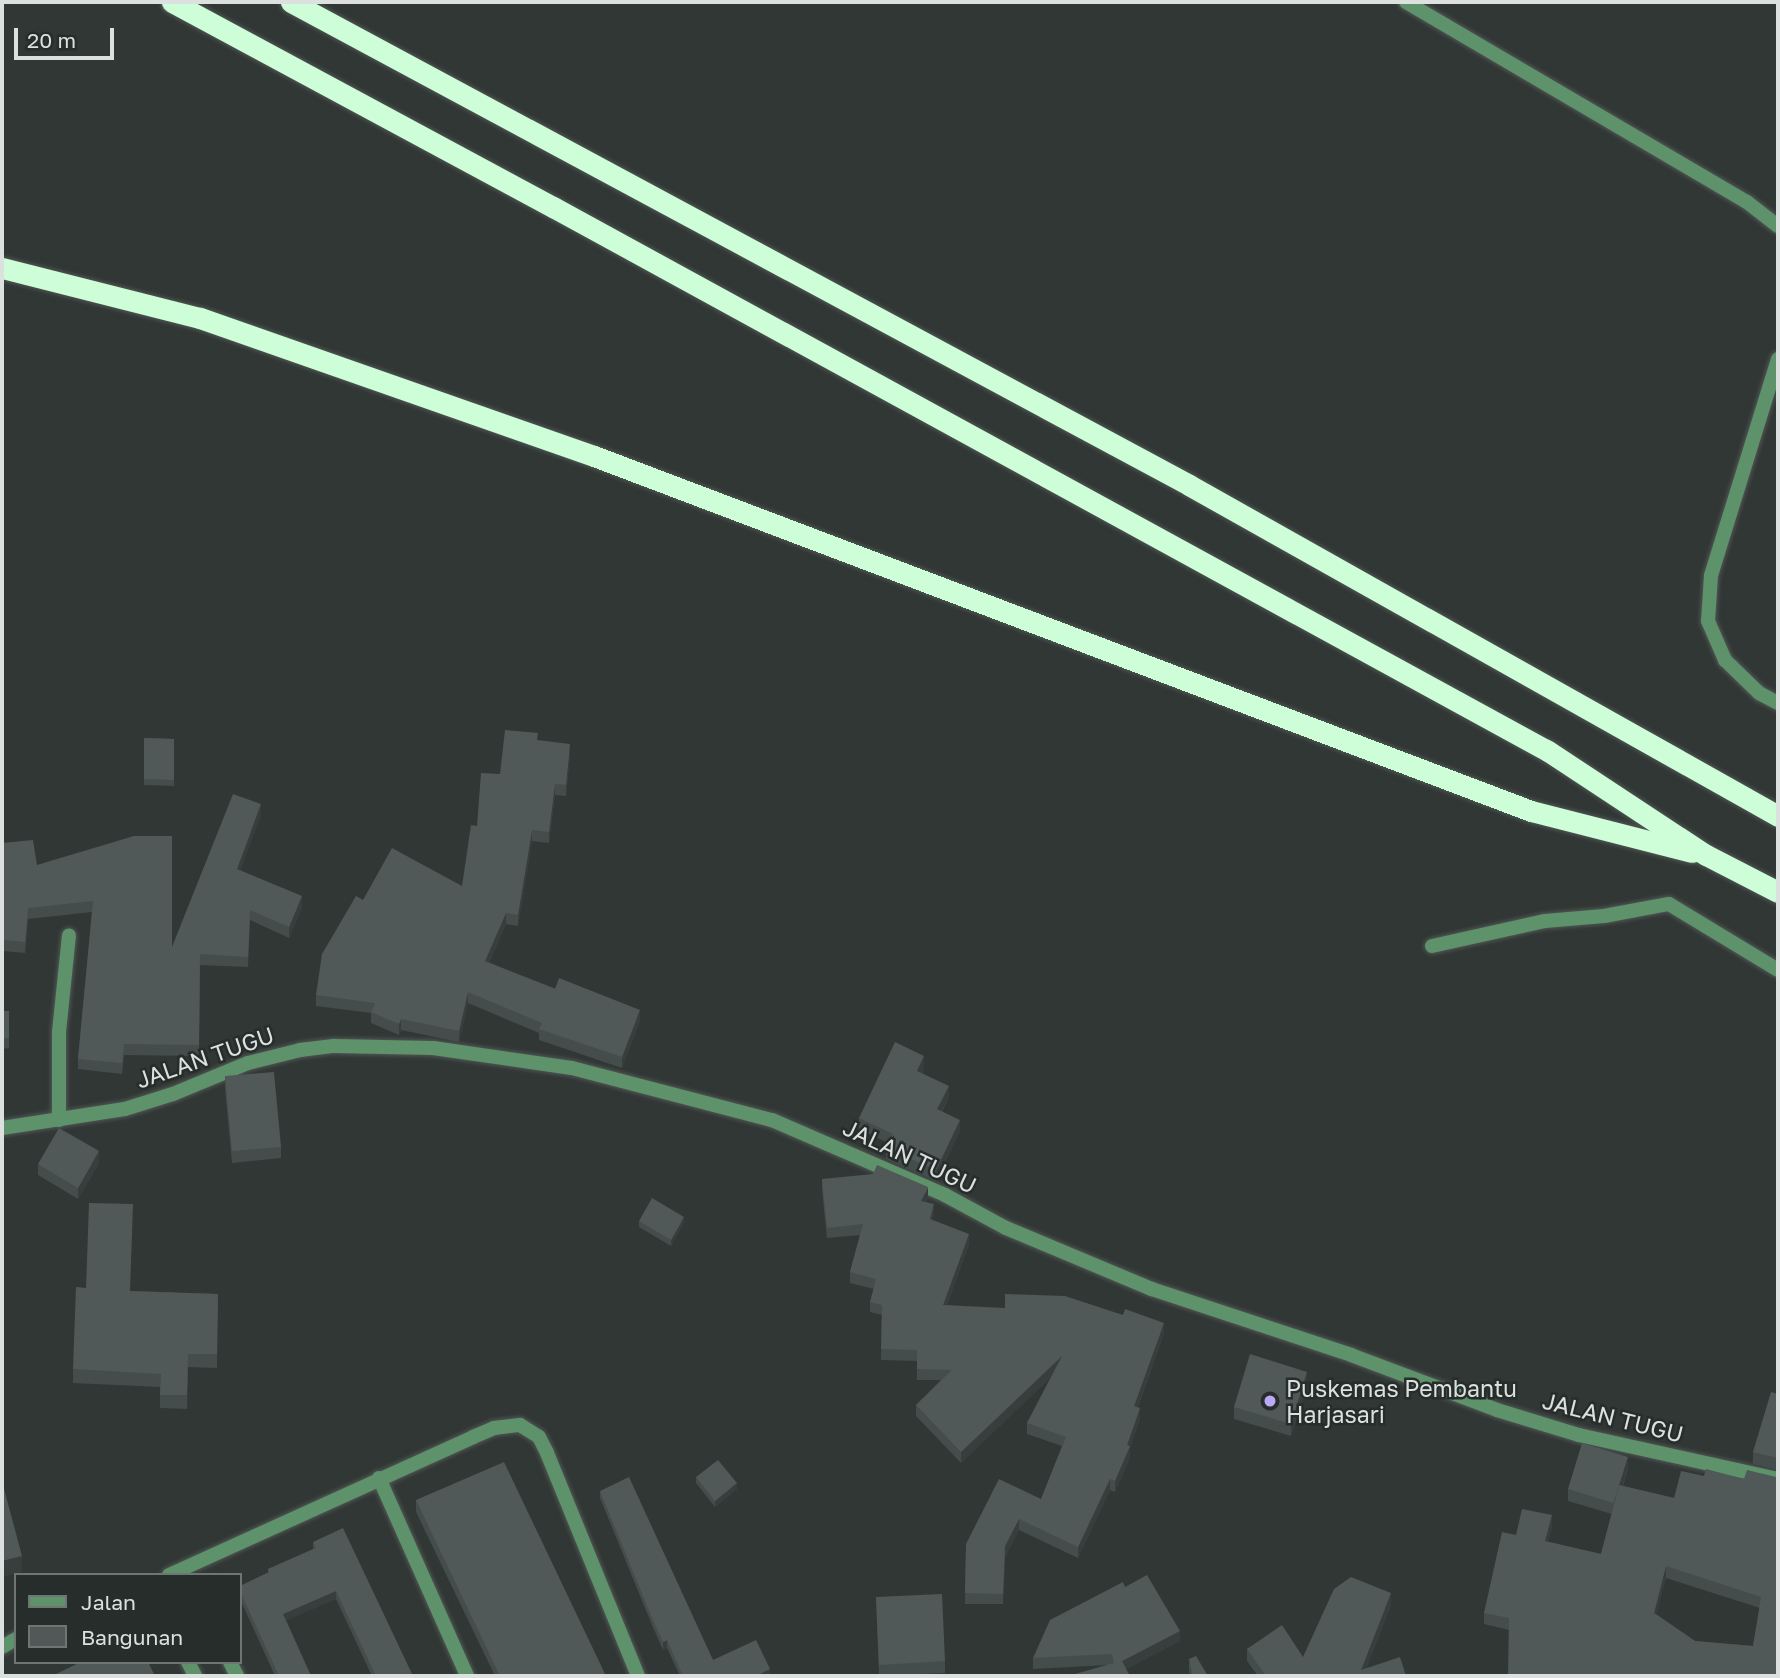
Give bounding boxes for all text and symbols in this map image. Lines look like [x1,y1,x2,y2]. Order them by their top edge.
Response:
scale bar [18,14,117,58]
text: 20 m [27,27,76,53]
street label: JALAN TUGU [132,1021,278,1093]
street label: JALAN TUGU [839,1113,981,1199]
place label: Puskemas Pembantu Harjasari [1286,1374,1517,1428]
street label: JALAN TUGU [1540,1386,1686,1448]
marker: Puskemas Pembantu Harjasari [1260,1391,1280,1411]
legend [14,1573,242,1664]
text: Jalan [81,1589,136,1615]
text: Bangunan [81,1624,183,1650]

